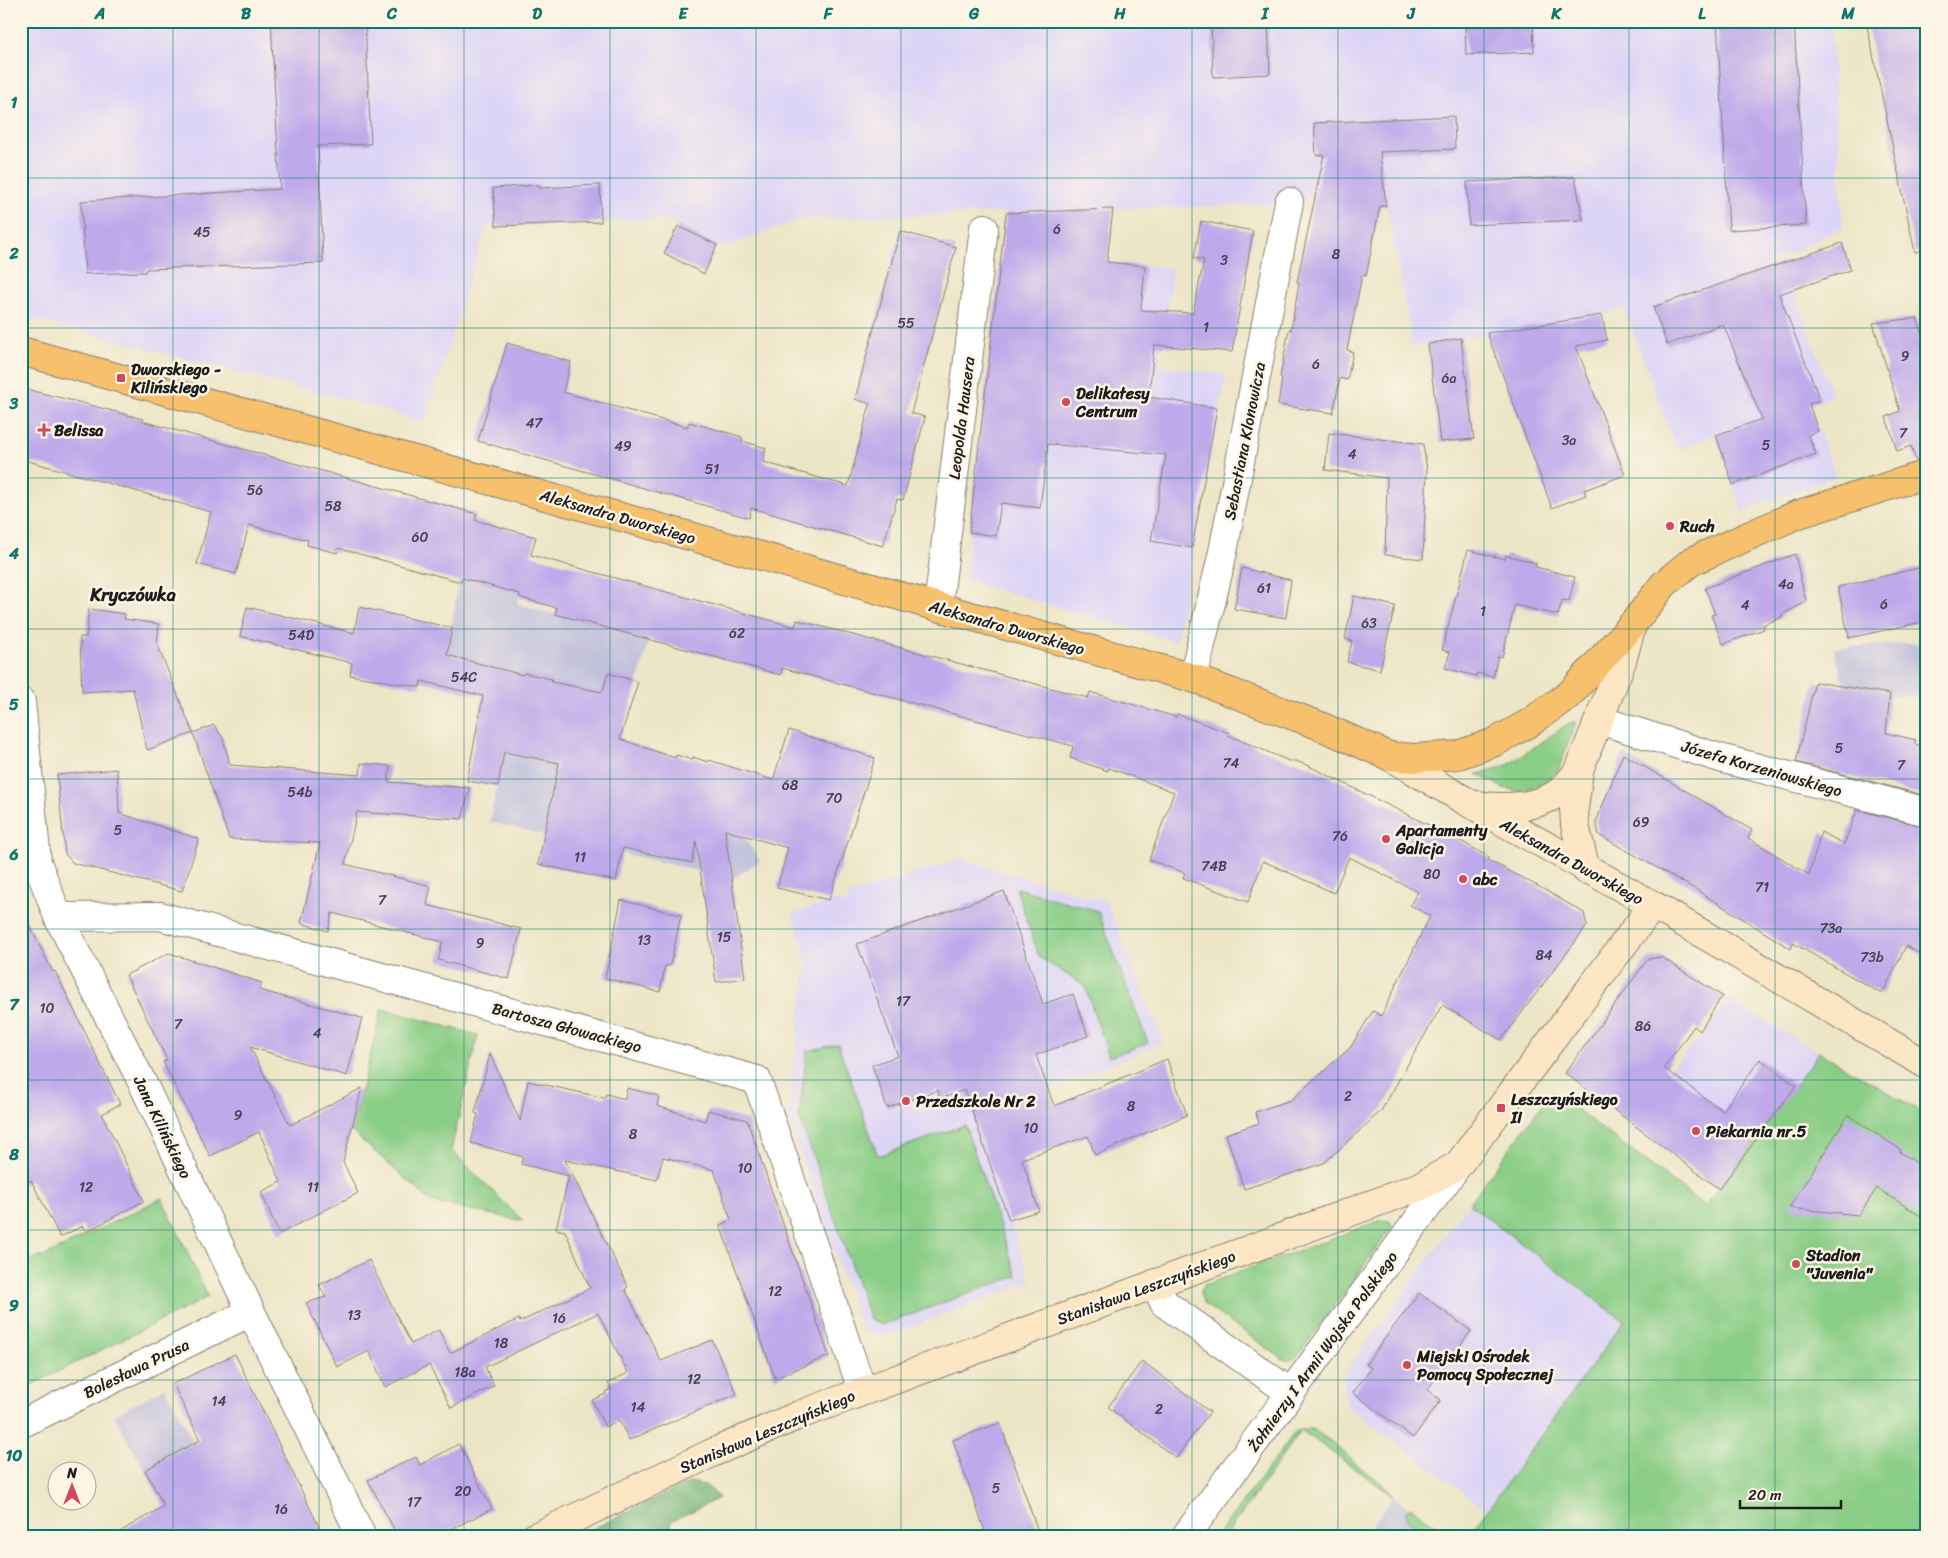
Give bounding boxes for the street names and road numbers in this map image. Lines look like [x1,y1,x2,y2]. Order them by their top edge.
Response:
street label: Leopolda Hausera [940,354,984,481]
street label: Sebastiana Klonowicza [1215,360,1274,523]
street label: Aleksandra Dworskiego [536,480,699,553]
street label: Aleksandra Dworskiego [925,591,1088,664]
street label: Józefa Korzeniowskiego [1677,731,1846,805]
street label: Aleksandra Dworskiego [1493,809,1649,913]
street label: Bartosza Głowackiego [489,994,645,1061]
street label: Jana Kilińskiego [125,1070,200,1184]
street label: Stanisława Leszczyńskiego [1053,1242,1240,1333]
street label: Żołnierzy I Armii Wojska Polskiego [1239,1245,1405,1458]
street label: Bolesława Prusa [78,1330,194,1407]
street label: Stanisława Leszczyńskiego [675,1381,860,1482]

